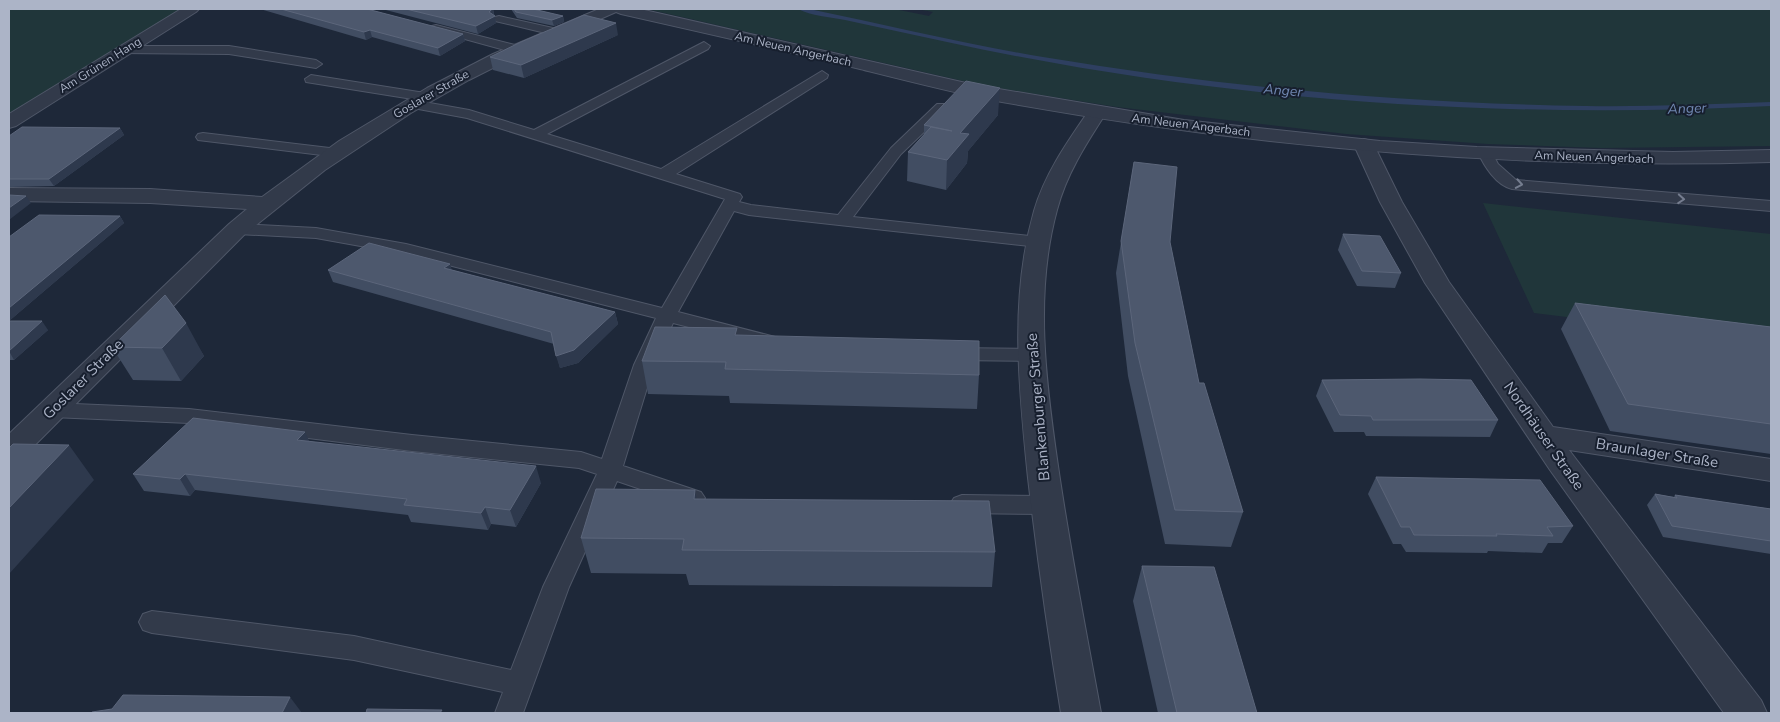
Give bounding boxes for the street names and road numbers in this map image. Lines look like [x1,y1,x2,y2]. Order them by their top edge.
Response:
street label: Am Neuen Angerbach [733,28,853,70]
street label: Am Grünen Hang [56,33,144,97]
street label: Goslarer Straße [390,66,472,122]
street label: Am Neuen Angerbach [1131,110,1251,140]
street label: Am Neuen Angerbach [1534,147,1654,167]
street label: Blankenburger Straße [1022,332,1054,482]
street label: Goslarer Straße [38,334,128,424]
street label: Nordhäuser Straße [1499,378,1589,494]
street label: Braunlager Straße [1594,433,1720,473]

